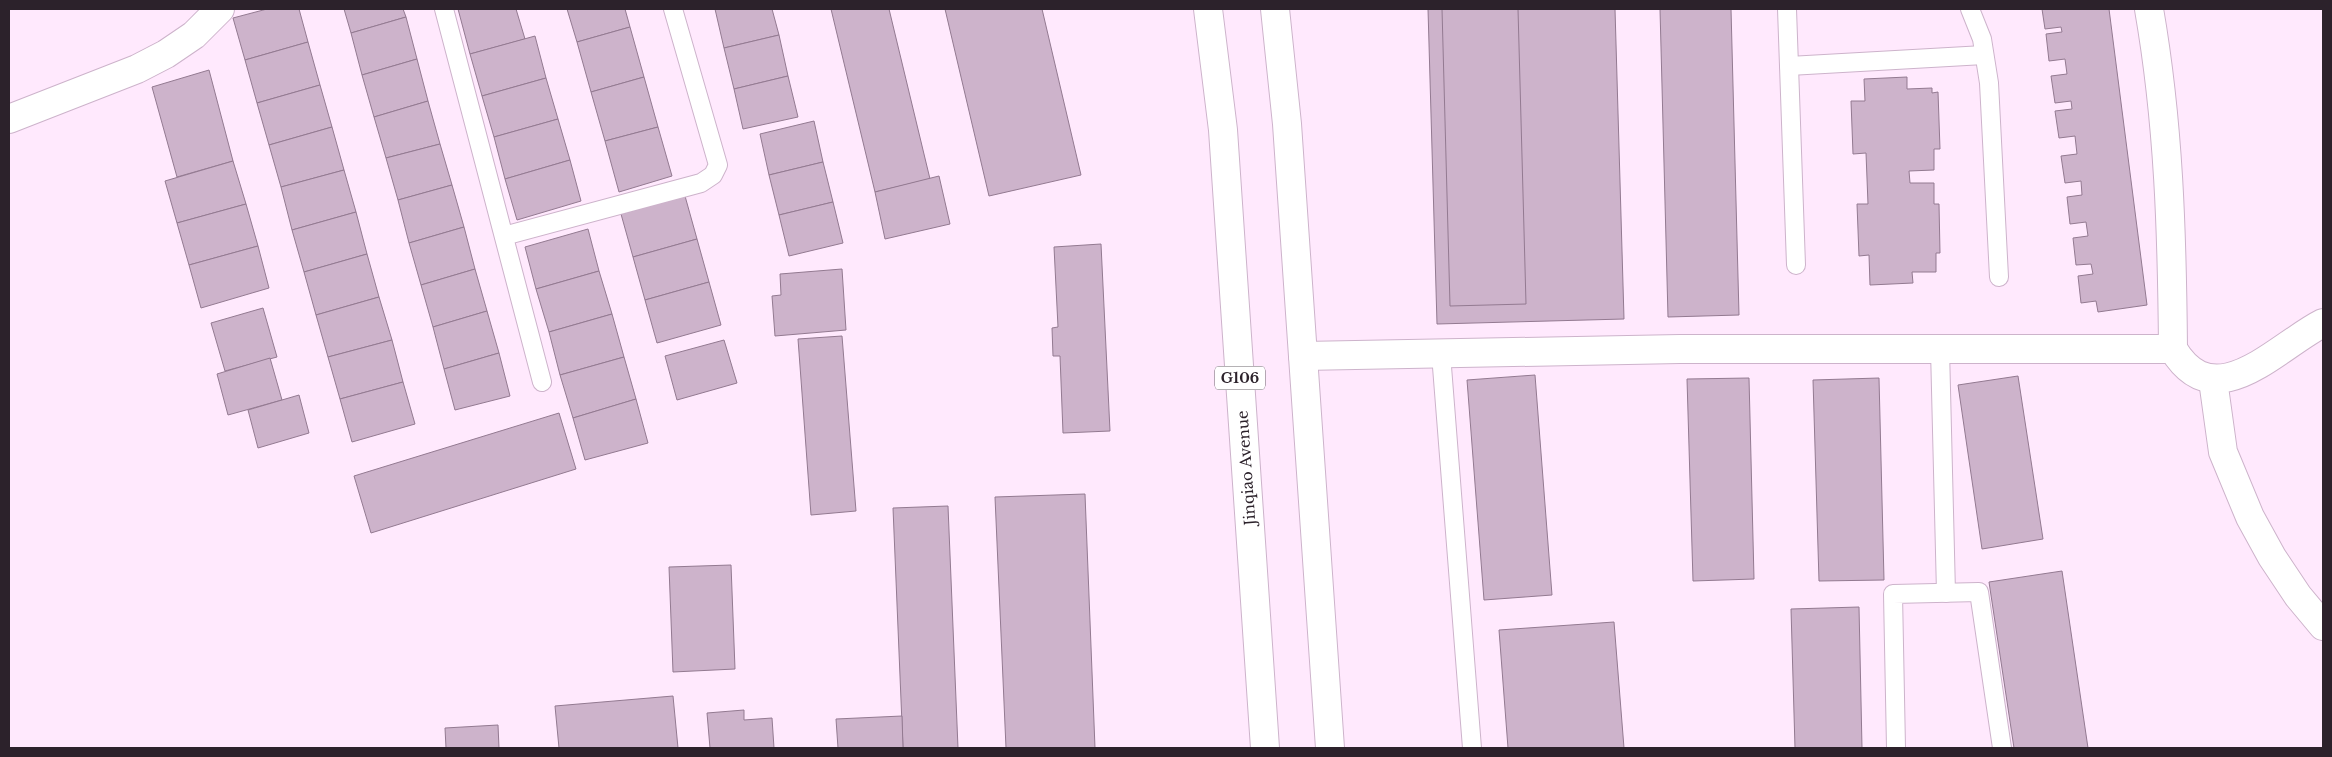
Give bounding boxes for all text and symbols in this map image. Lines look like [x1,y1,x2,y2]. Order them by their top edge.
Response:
road number: G106 [1215,366,1265,389]
street label: Jinqiao Avenue [1233,410,1260,528]

